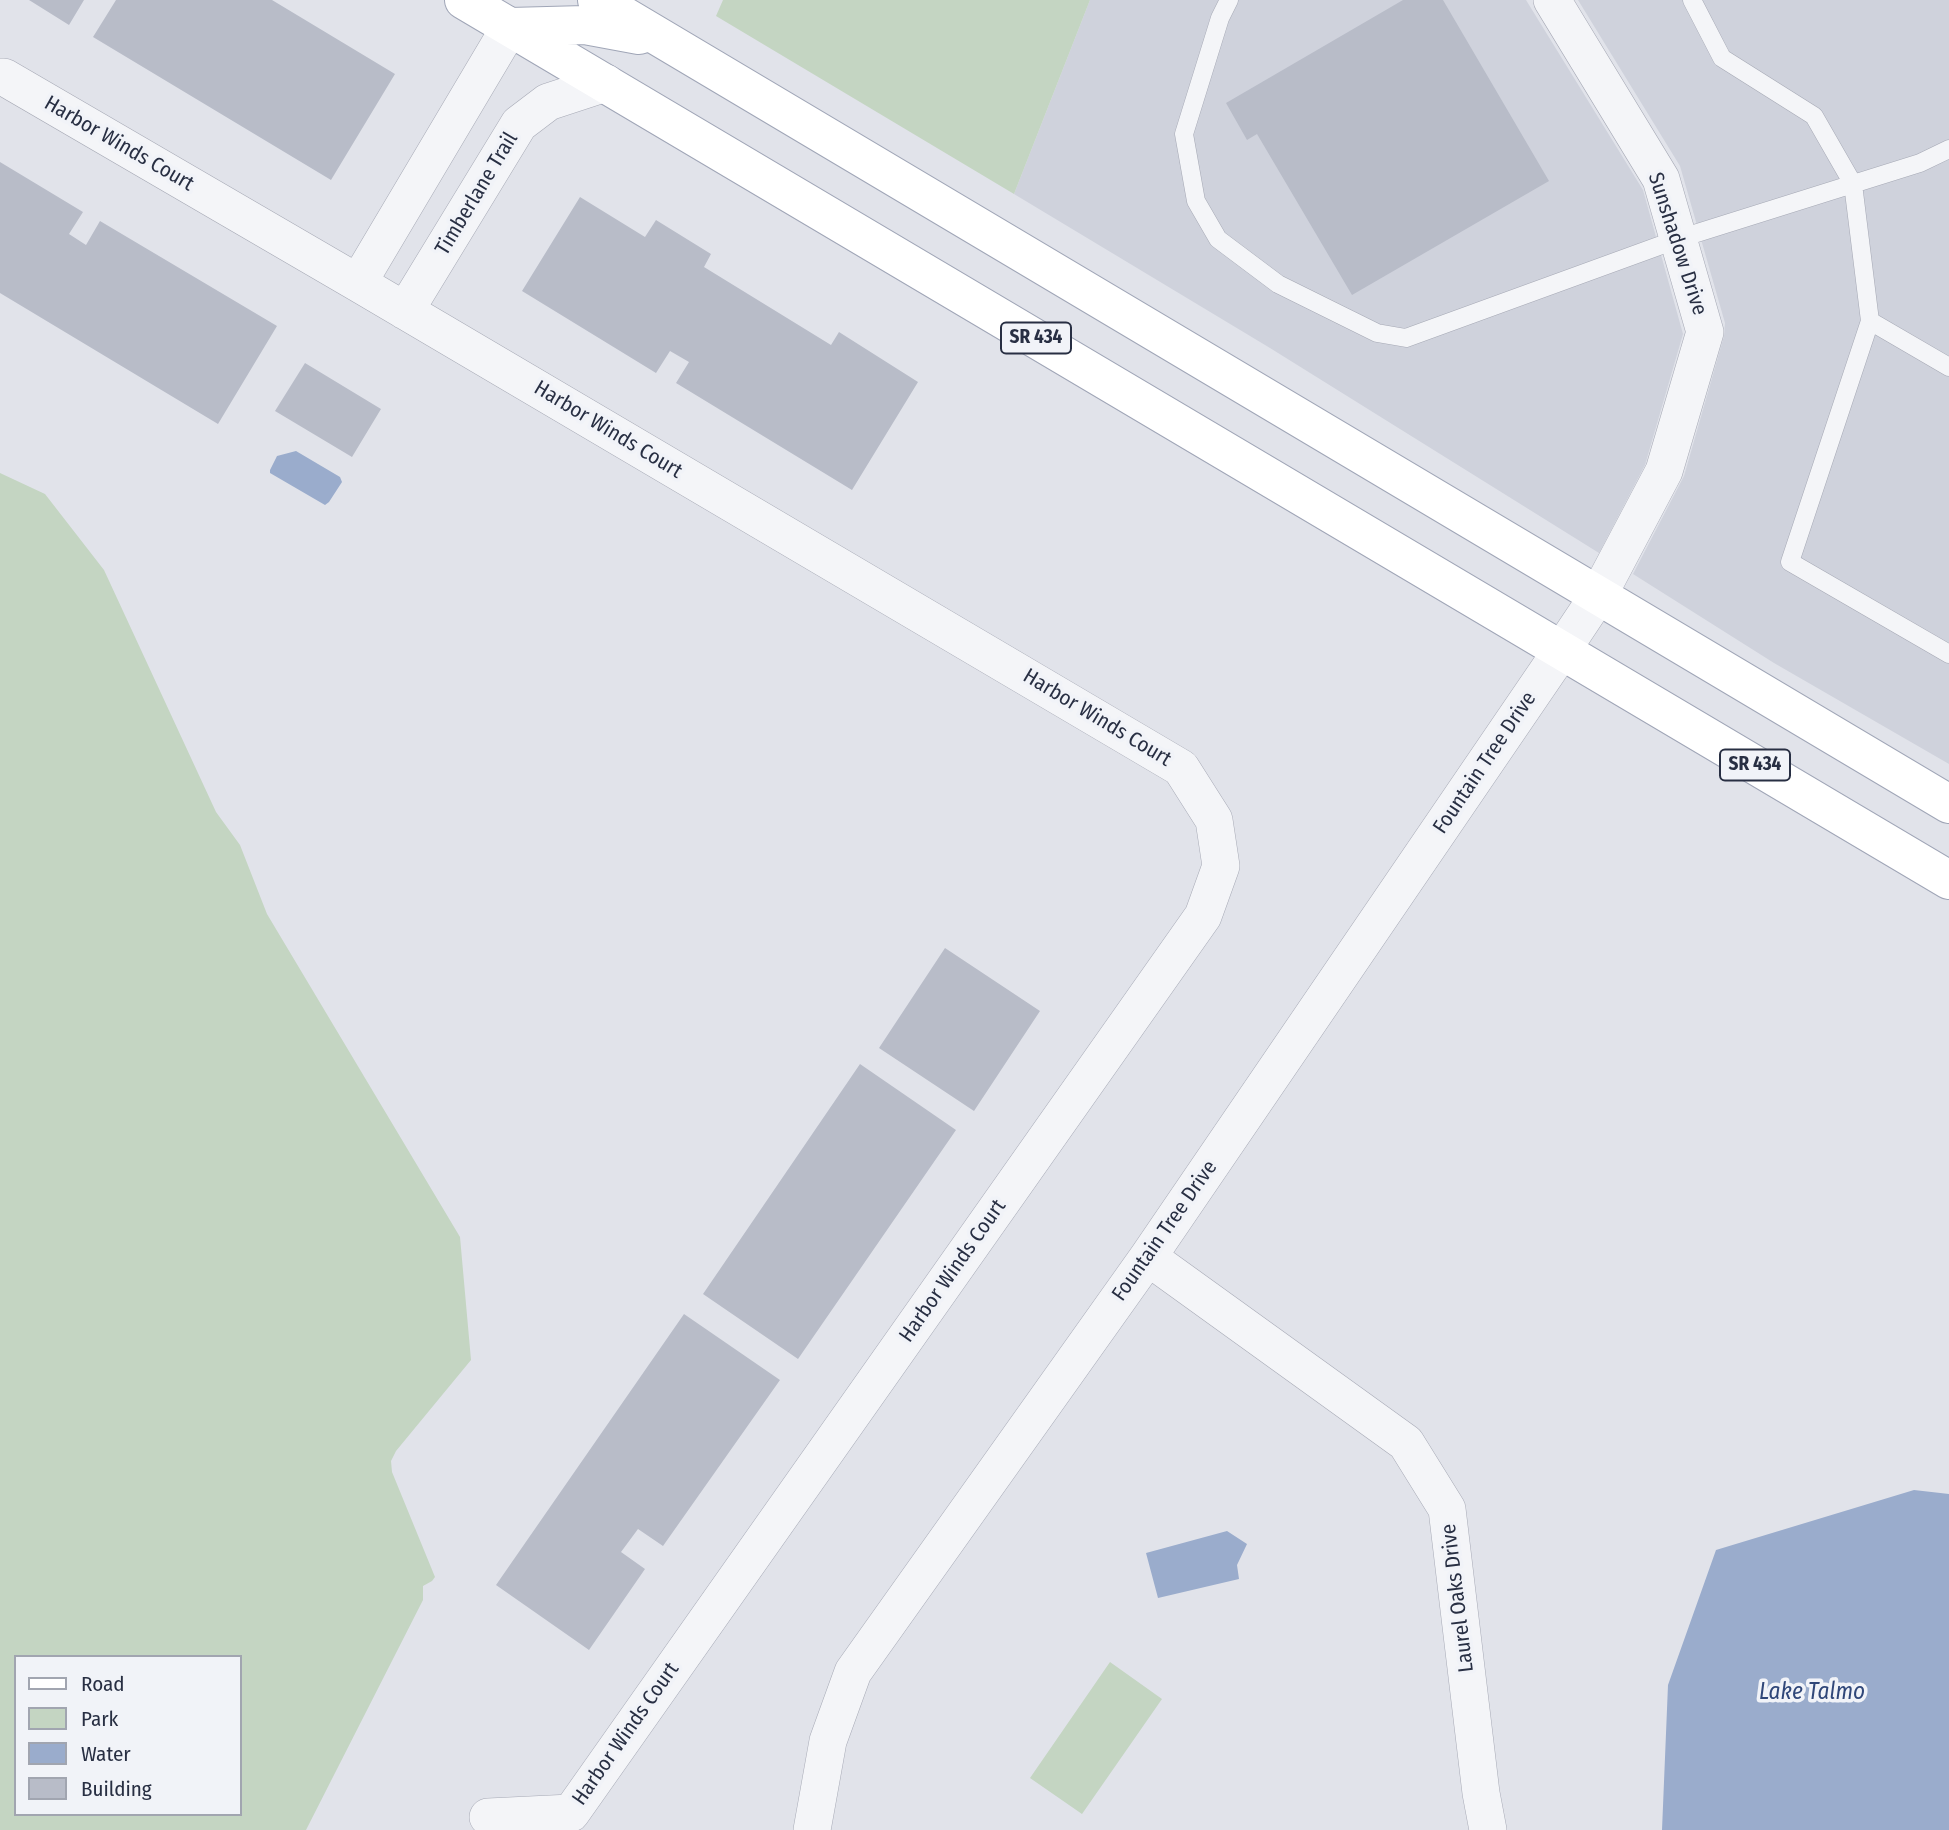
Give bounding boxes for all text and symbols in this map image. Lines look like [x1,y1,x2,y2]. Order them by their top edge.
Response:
street label: Harbor Winds Court [40,91,198,197]
street label: Timberlane Trail [430,128,524,260]
street label: Sunshadow Drive [1642,170,1712,318]
road number: SR 434 [1001,322,1071,354]
street label: Harbor Winds Court [529,376,687,484]
street label: Harbor Winds Court [1018,664,1176,772]
street label: Fountain Tree Drive [1428,687,1542,839]
road number: SR 434 [1720,750,1790,780]
street label: Fountain Tree Drive [1107,1156,1223,1306]
street label: Harbor Winds Court [894,1195,1012,1347]
street label: Laurel Oaks Drive [1436,1522,1480,1674]
legend [14,1655,242,1816]
street label: Harbor Winds Court [567,1658,685,1810]
text: Road [81,1671,125,1697]
water label: Lake Talmo [1759,1679,1865,1707]
text: Park [81,1706,118,1732]
text: Water [81,1741,131,1767]
text: Building [81,1776,152,1802]

